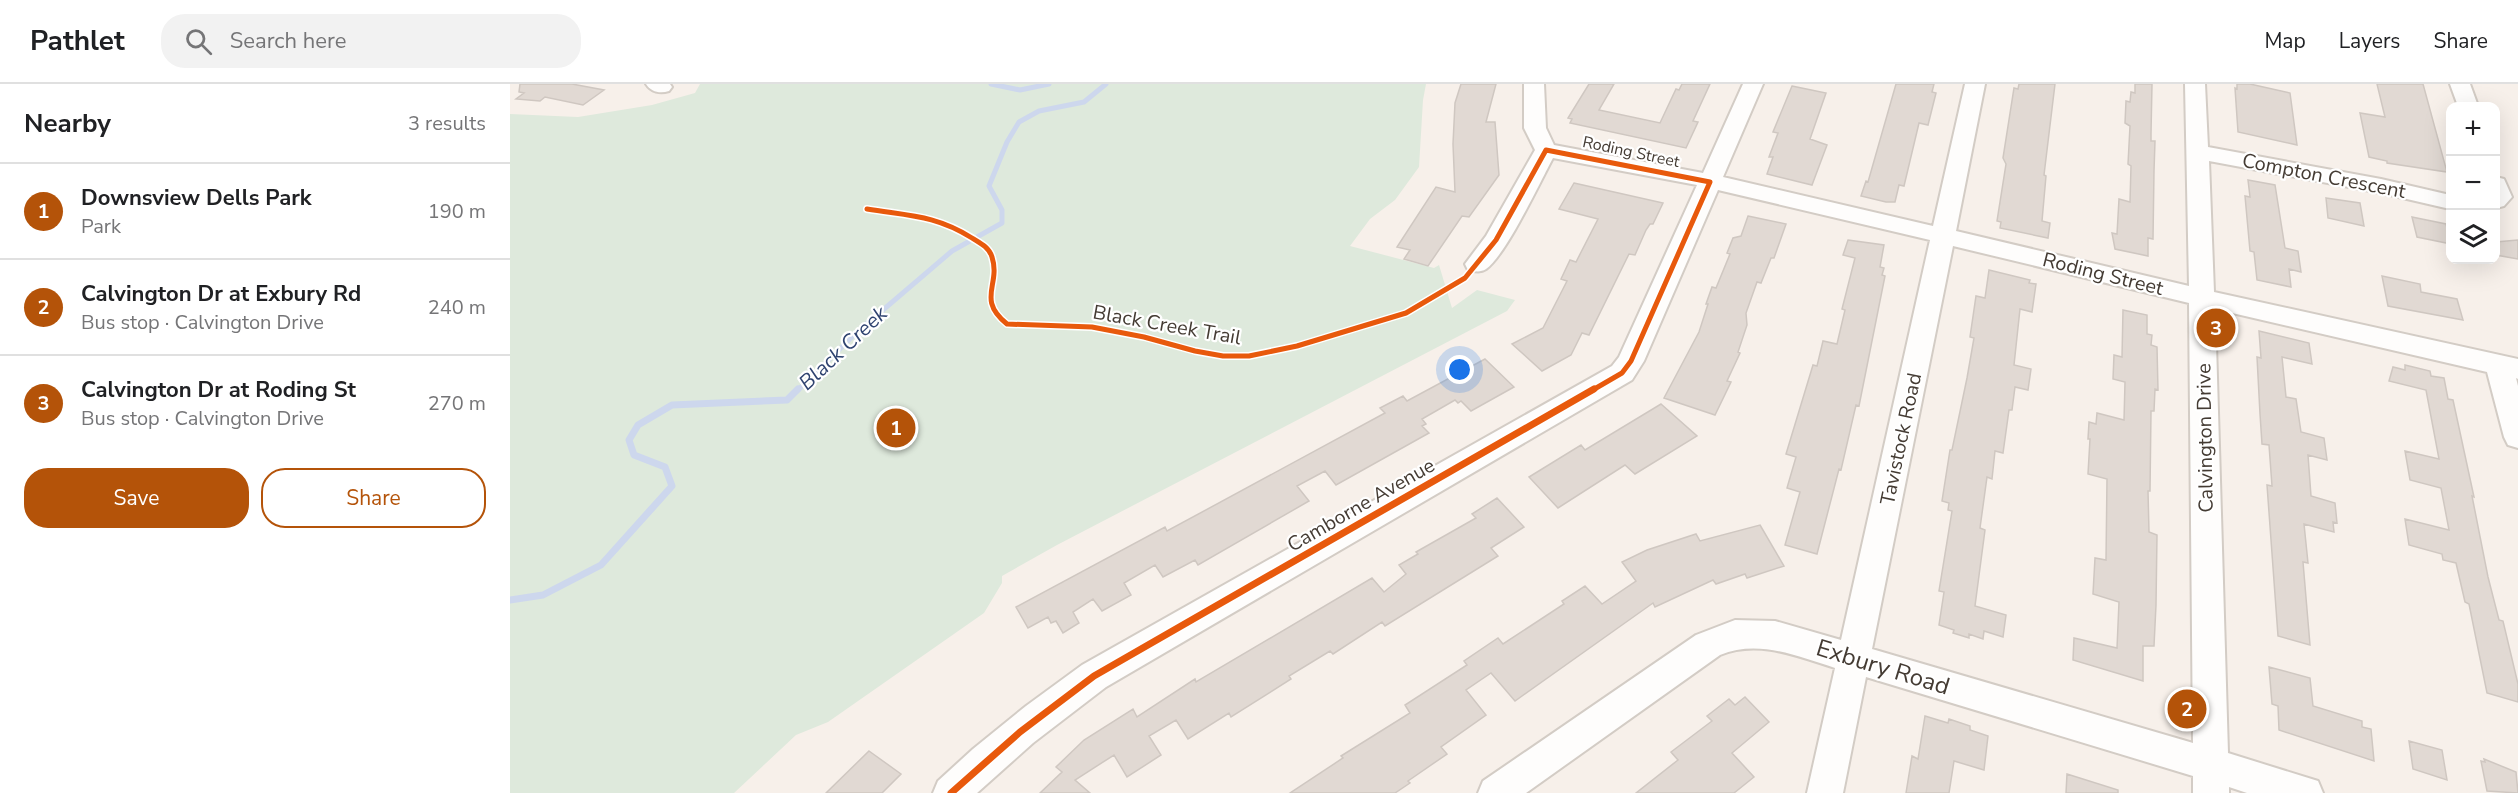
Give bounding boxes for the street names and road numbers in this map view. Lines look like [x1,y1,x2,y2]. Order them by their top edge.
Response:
street label: Roding Street [1580,131,1682,173]
street label: Compton Crescent [2240,147,2409,205]
street label: Roding Street [2040,246,2167,302]
street label: Black Creek Trail [1091,299,1243,351]
street label: Calvington Drive [2190,363,2220,513]
street label: Tavistock Road [1874,370,1928,508]
street label: Camborne Avenue [1282,452,1440,558]
street label: Exbury Road [1812,632,1954,702]

